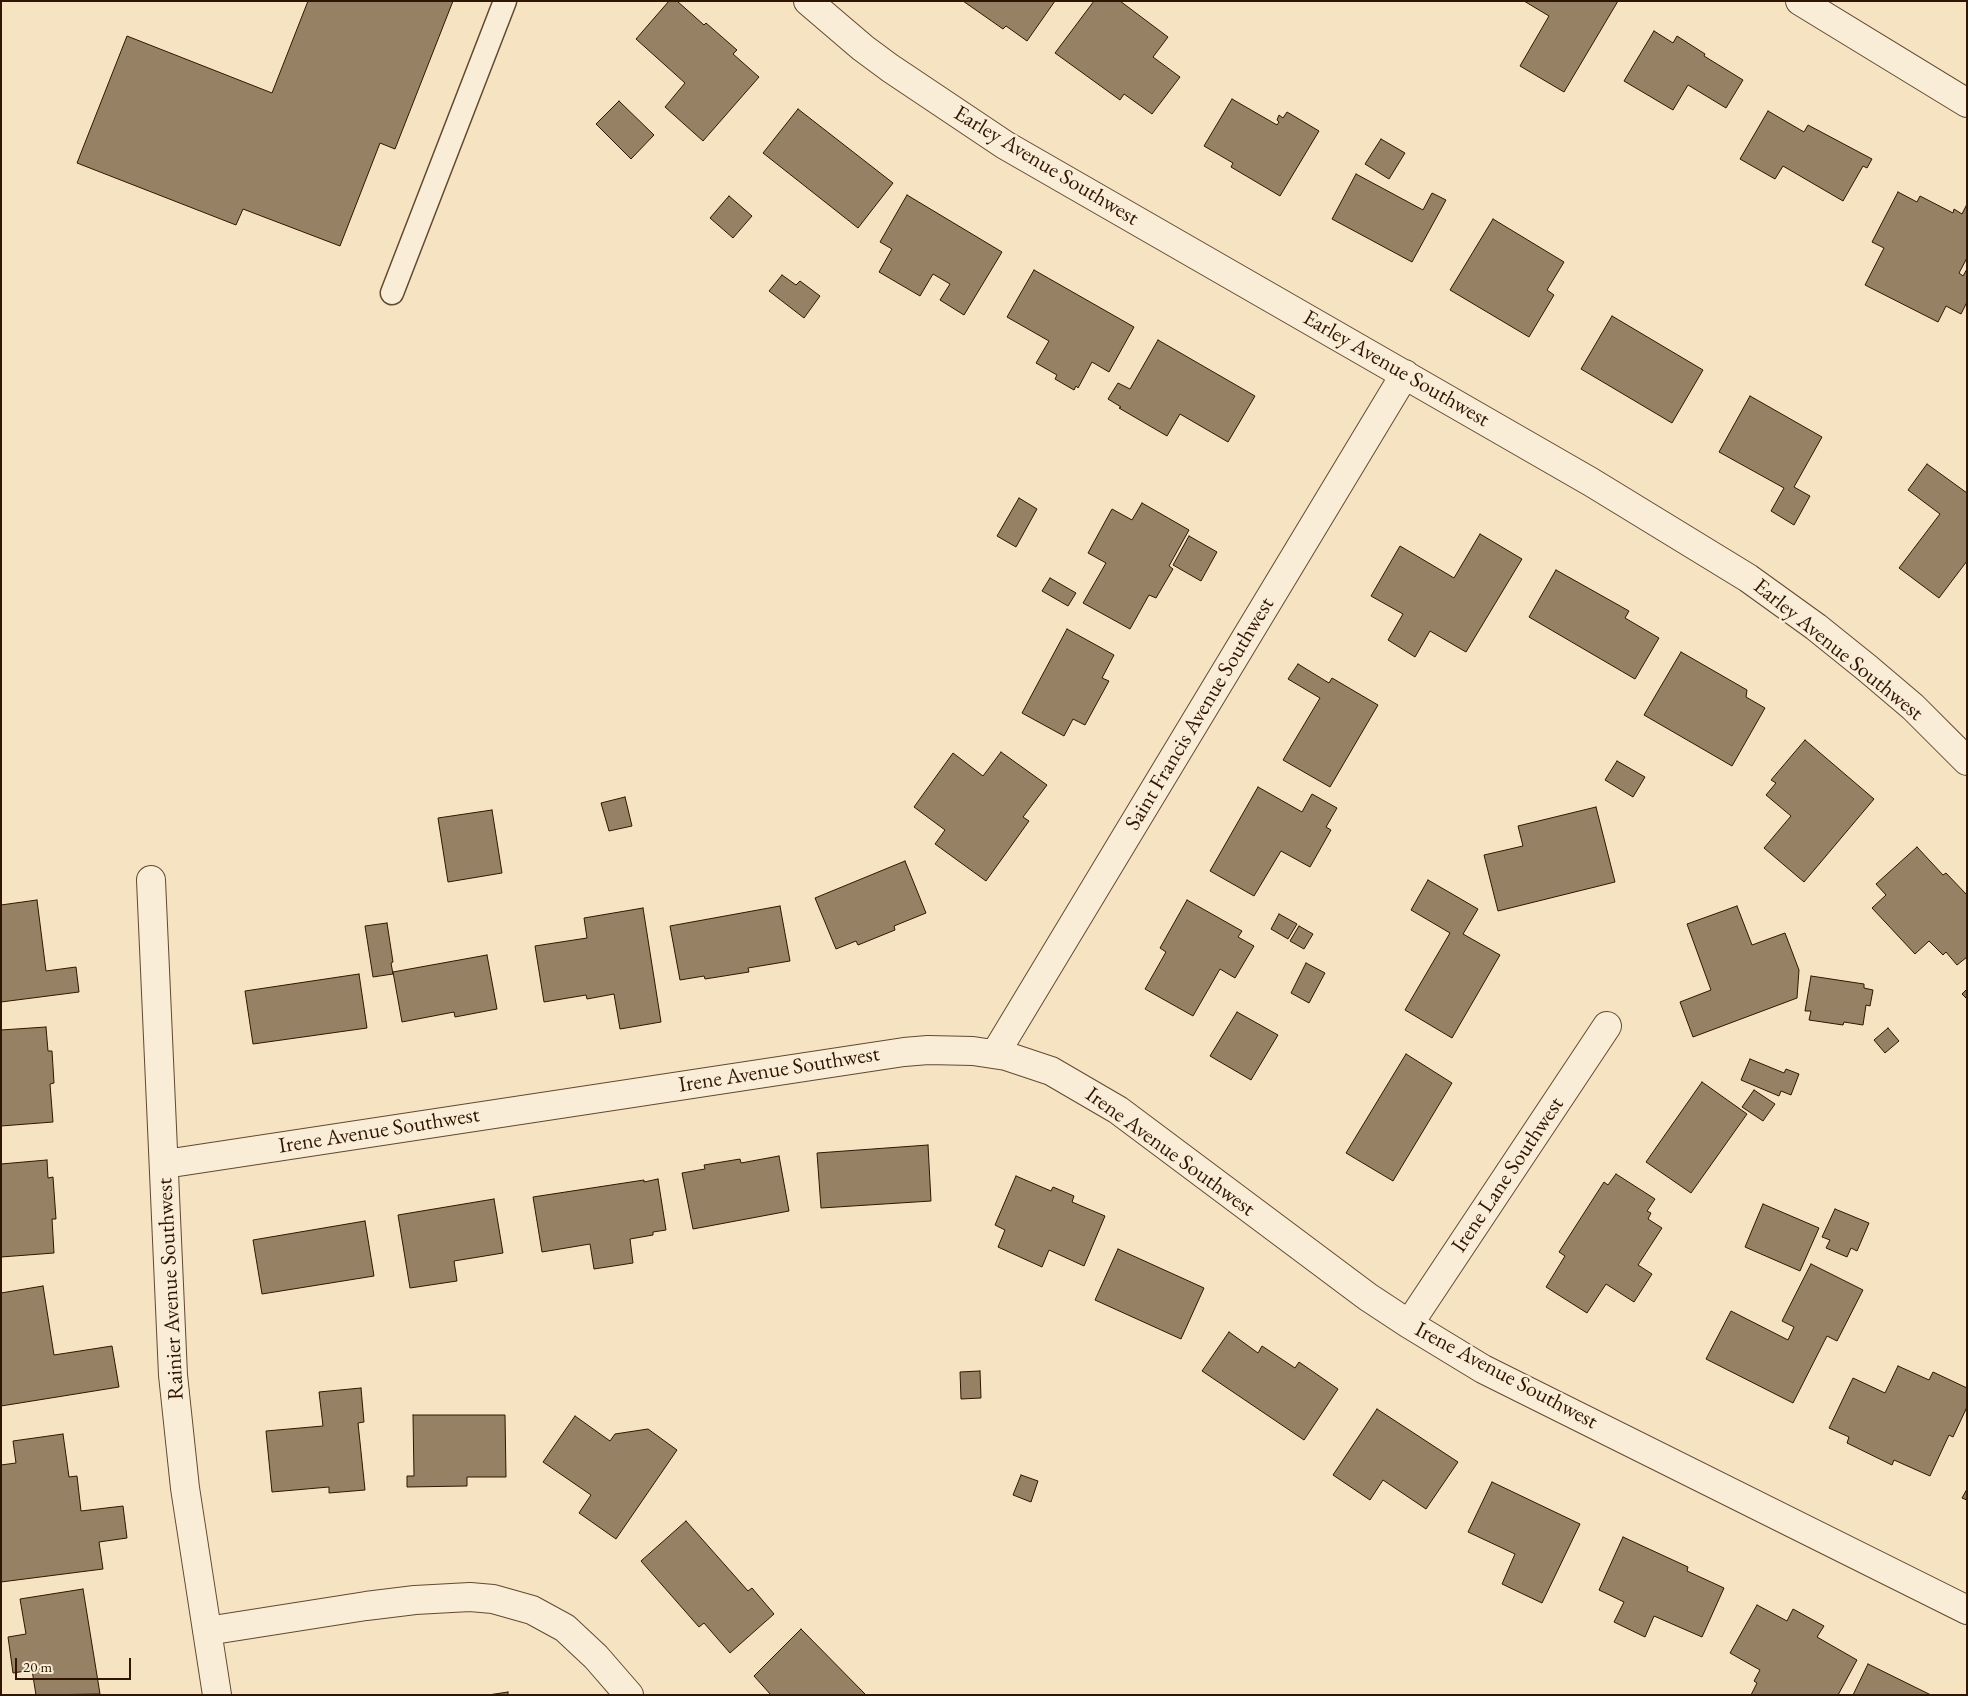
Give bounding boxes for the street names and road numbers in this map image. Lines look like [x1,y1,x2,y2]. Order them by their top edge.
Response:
street label: Earley Avenue Southwest [949,100,1143,232]
street label: Earley Avenue Southwest [1298,305,1494,433]
street label: Earley Avenue Southwest [1748,573,1928,727]
street label: Saint Francis Avenue Southwest [1120,593,1280,835]
street label: Irene Avenue Southwest [677,1041,881,1099]
street label: Irene Avenue Southwest [1080,1082,1260,1222]
street label: Irene Lane Southwest [1446,1092,1570,1258]
street label: Irene Avenue Southwest [277,1102,481,1160]
street label: Rainier Avenue Southwest [152,1177,190,1401]
street label: Irene Avenue Southwest [1410,1317,1602,1435]

